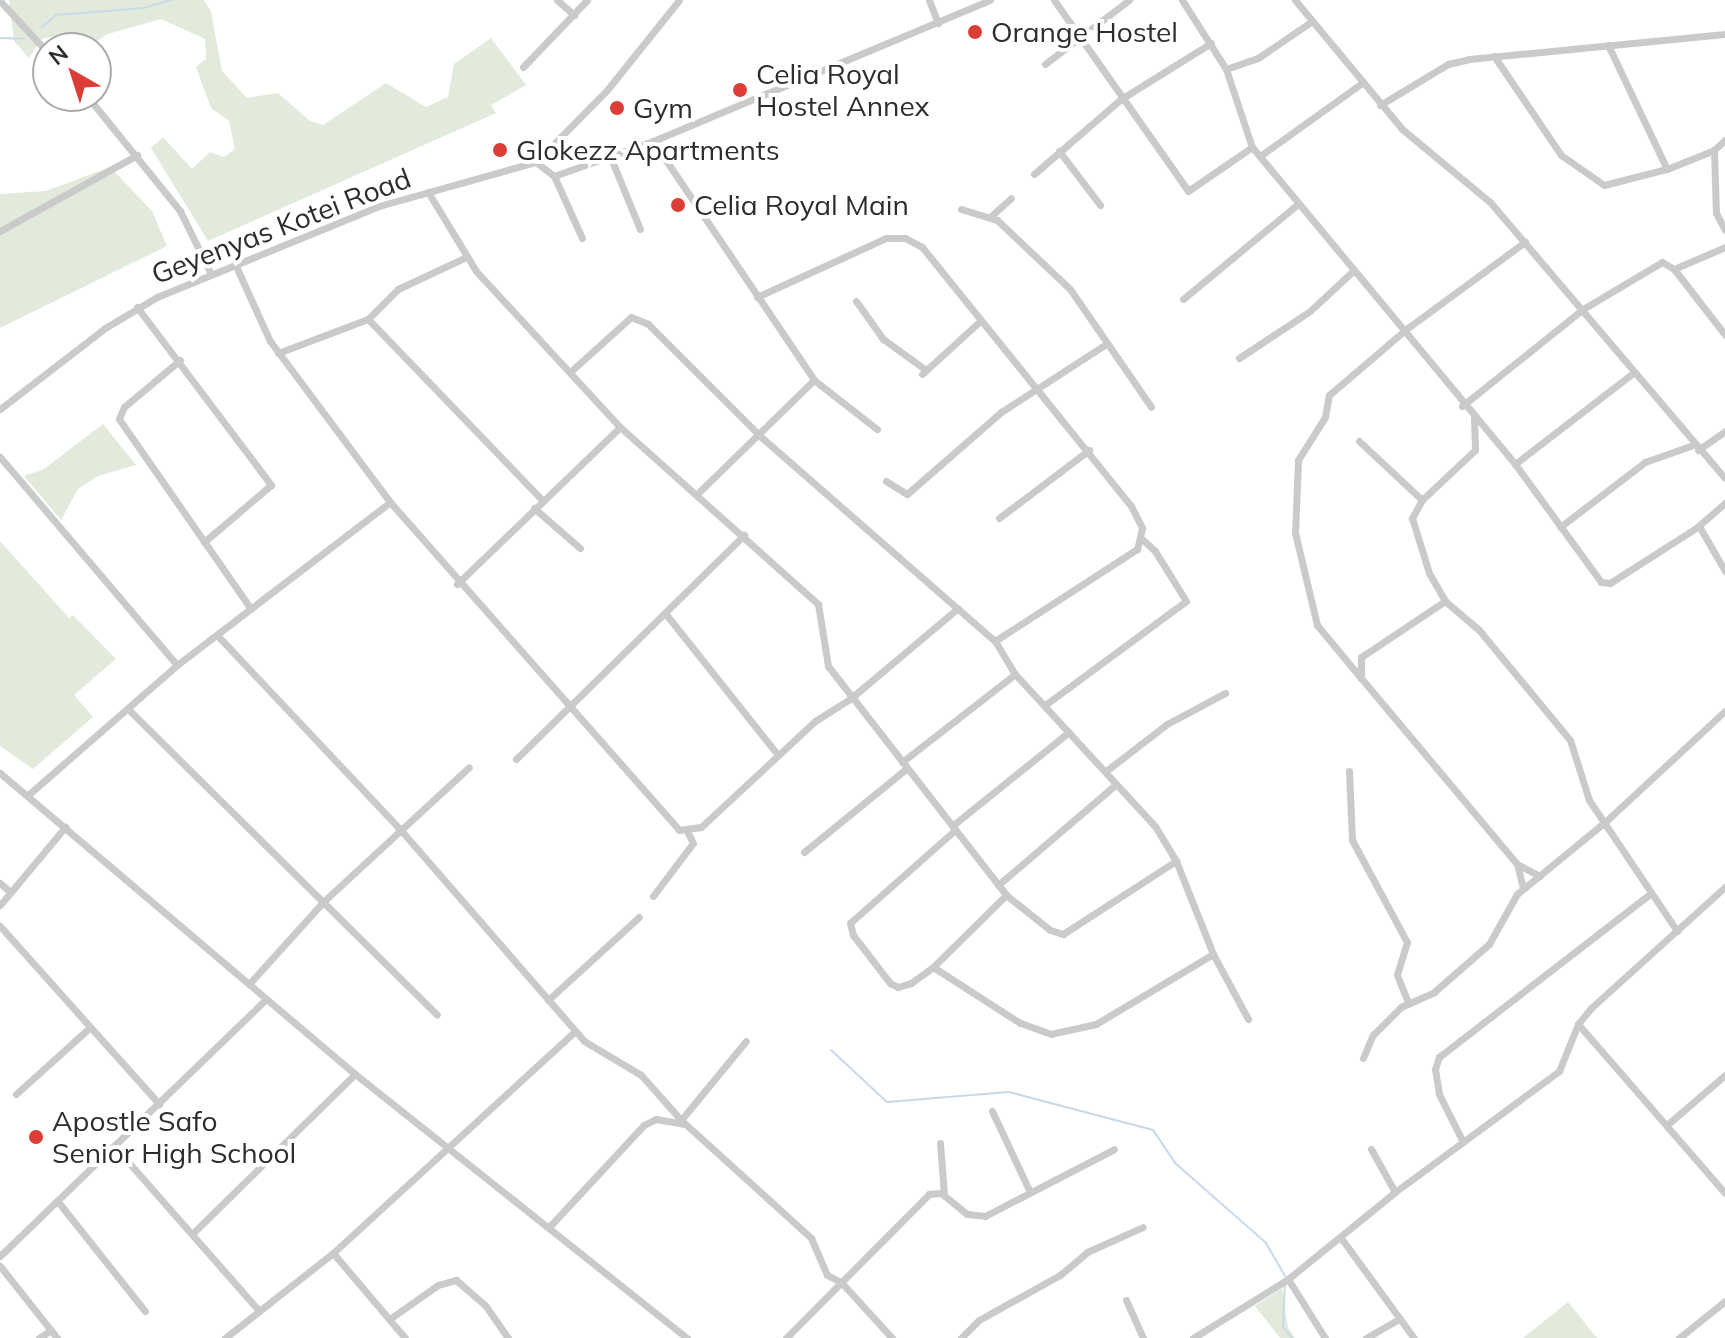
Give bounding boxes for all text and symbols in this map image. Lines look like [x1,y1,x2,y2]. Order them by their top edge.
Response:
place label: Orange Hostel [991,15,1178,49]
marker: Orange Hostel [966,23,984,41]
north arrow [32,32,112,112]
text: N [43,39,73,71]
place label: Celia Royal Hostel Annex [756,57,930,123]
marker: Celia Royal Hostel Annex [731,81,749,99]
place label: Gym [633,91,693,125]
marker: Gym [608,99,626,117]
place label: Glokezz Apartments [516,133,780,167]
marker: Glokezz Apartments [491,141,509,159]
street label: Geyenyas Kotei Road [147,161,415,291]
place label: Celia Royal Main [694,188,909,222]
marker: Celia Royal Main [669,196,687,214]
place label: Apostle Safo Senior High School [52,1104,296,1170]
marker: Apostle Safo Senior High School [27,1128,45,1146]

